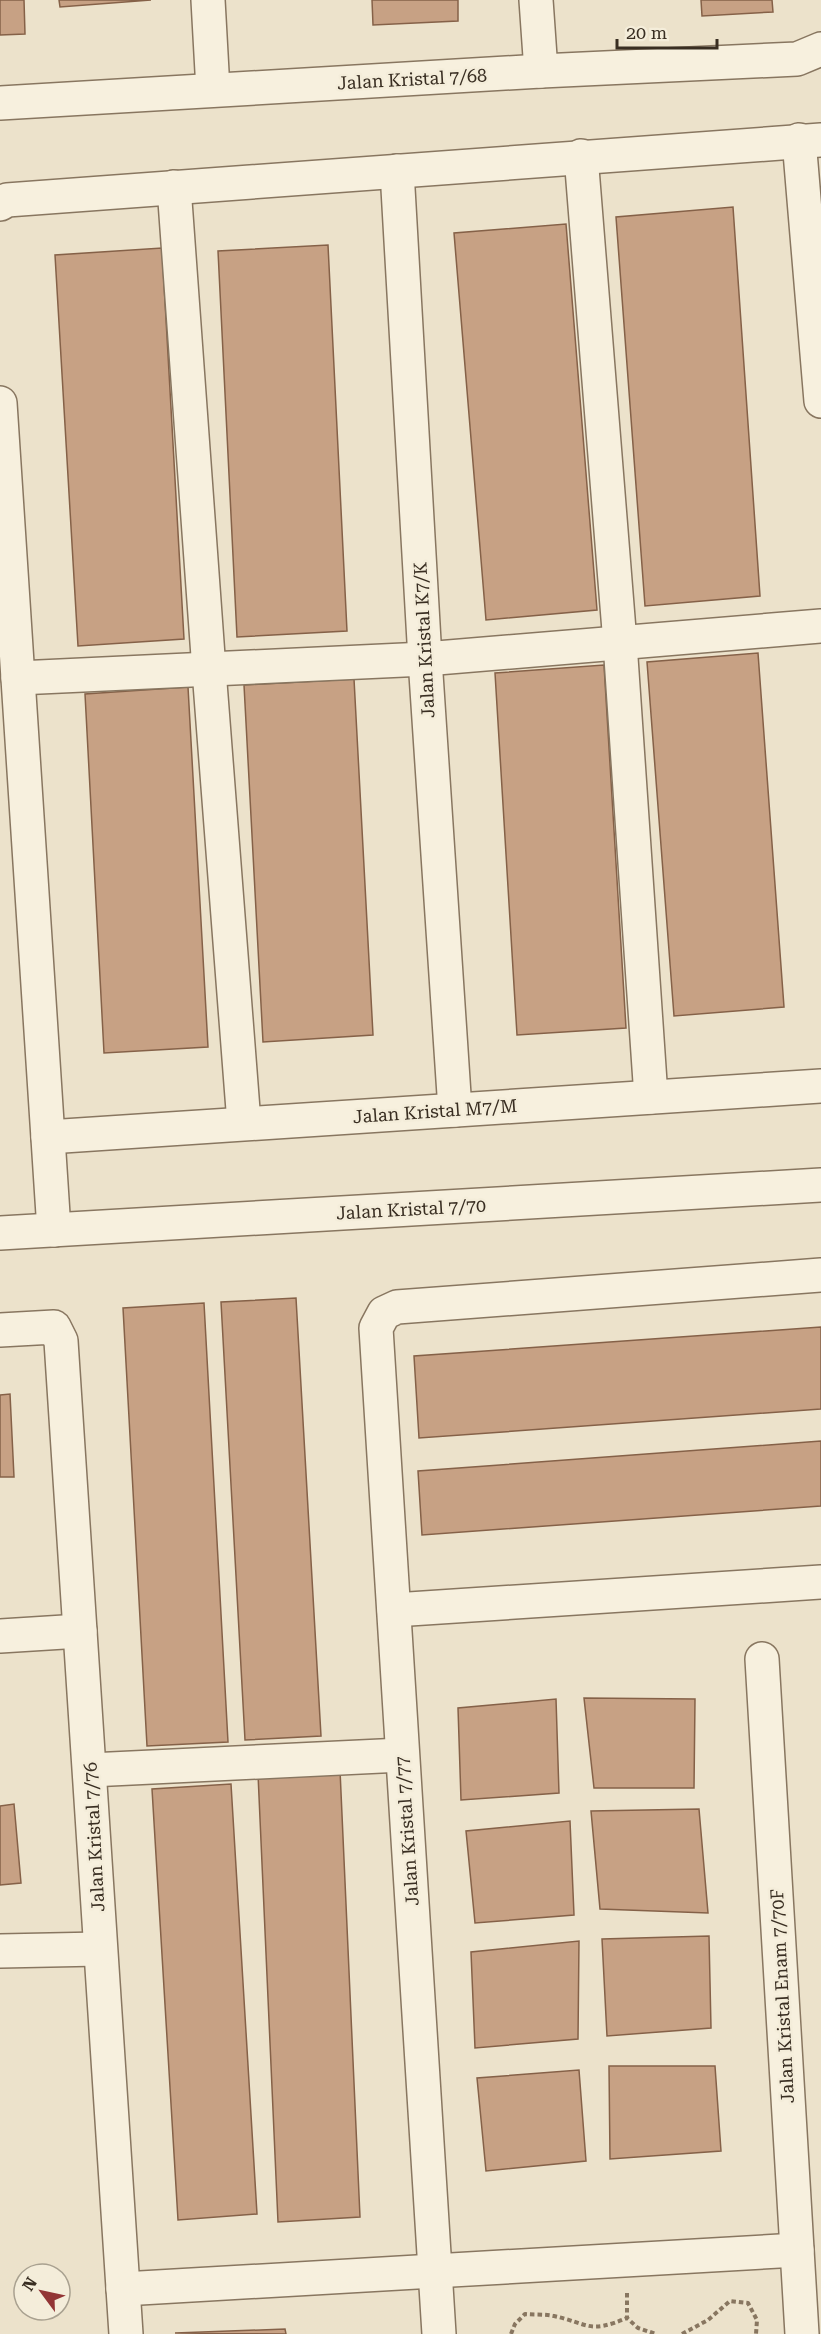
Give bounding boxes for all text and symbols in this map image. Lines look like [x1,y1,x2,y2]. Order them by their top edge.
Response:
scale bar [617,12,718,50]
text: 20 m [626,22,667,43]
street label: Jalan Kristal 7/68 [336,65,488,93]
street label: Jalan Kristal K7/K [409,561,439,719]
street label: Jalan Kristal M7/M [352,1095,518,1127]
street label: Jalan Kristal 7/70 [335,1195,487,1223]
street label: Jalan Kristal 7/77 [391,1755,423,1907]
street label: Jalan Kristal 7/76 [80,1761,108,1913]
street label: Jalan Kristal Enam 7/70F [766,1888,798,2104]
north arrow [12,2262,72,2322]
text: N [19,2274,41,2294]

